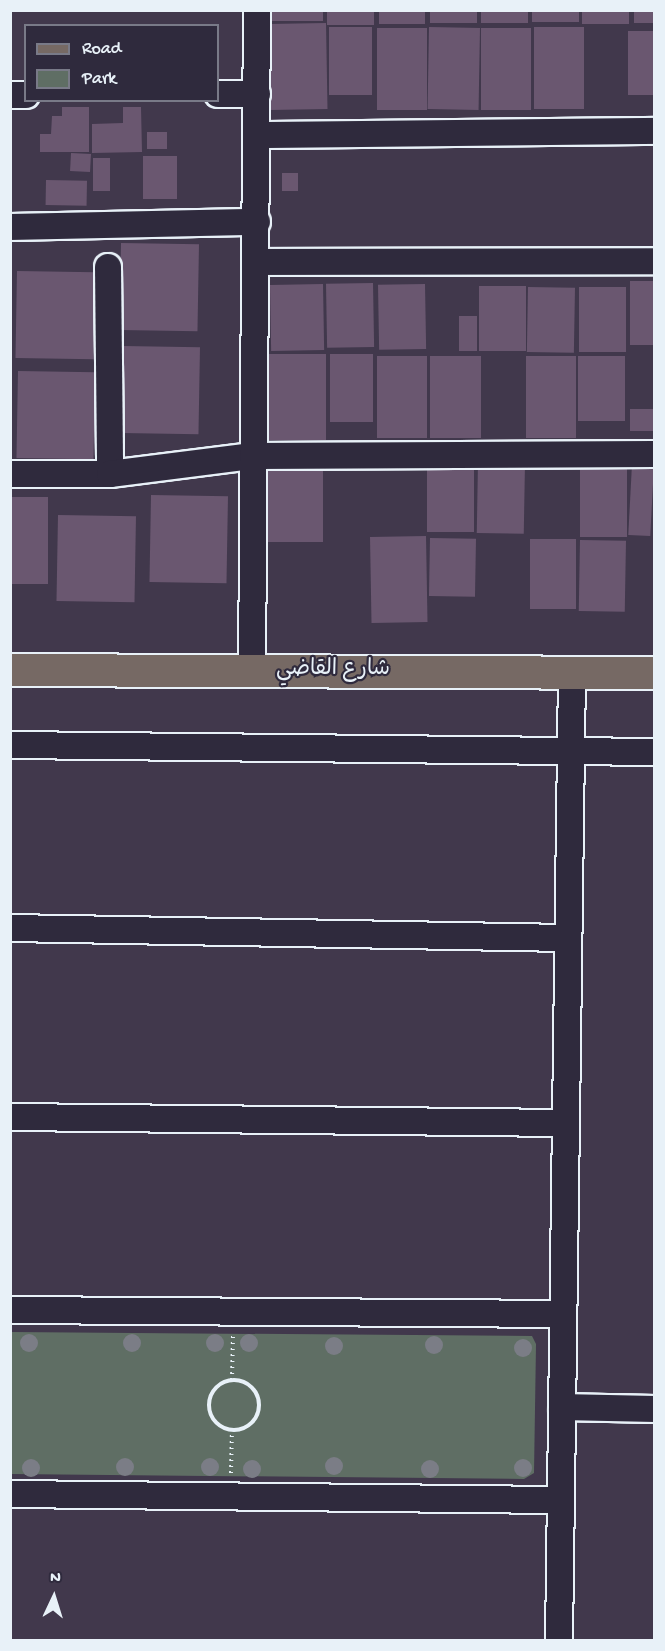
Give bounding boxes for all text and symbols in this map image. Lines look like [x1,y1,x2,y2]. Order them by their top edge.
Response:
legend [24,24,219,102]
text: Road [82,39,121,60]
text: Park [82,69,116,90]
street label: شارع القاضي [276,658,390,684]
north arrow [24,1567,84,1627]
text: N [49,1569,61,1588]

